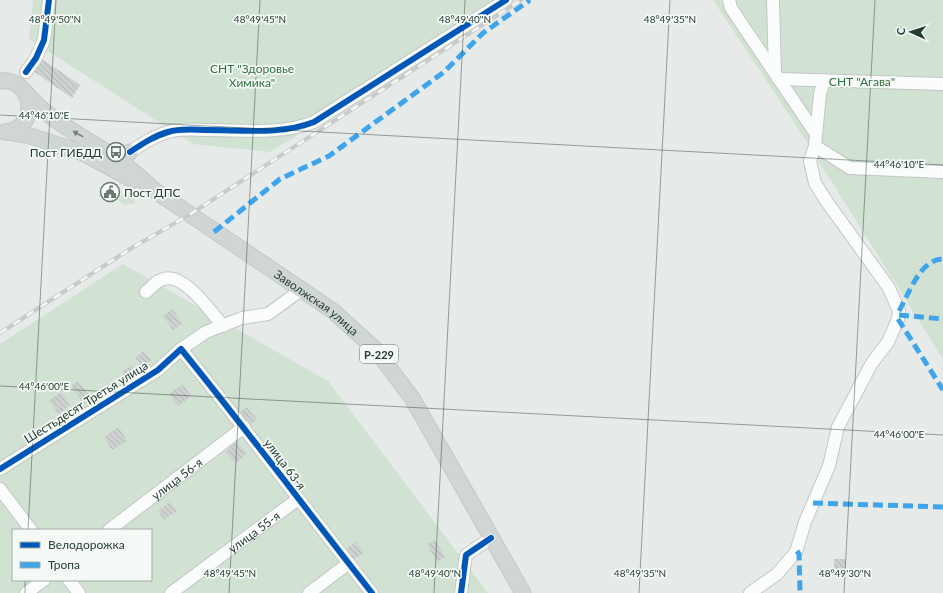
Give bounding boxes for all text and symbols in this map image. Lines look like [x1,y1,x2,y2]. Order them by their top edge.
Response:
north arrow [891,12,931,52]
text: 48°49'50"N [29,13,81,25]
text: 48°49'45"N [234,13,286,25]
text: 48°49'40"N [439,13,491,25]
text: 48°49'35"N [644,13,696,25]
text: С [894,27,907,35]
park label: СНТ "Здоровье Химика" [210,61,294,90]
park label: СНТ "Агава" [829,74,895,89]
text: 44°46'10"E [19,109,69,121]
one-way arrow [72,131,84,138]
bus stop icon: Пост ГИБДД [105,141,127,163]
place label: Пост ГИБДД [30,145,103,160]
text: 44°46'10"E [874,158,924,170]
public building icon: Пост ДПС [99,181,121,203]
place label: Пост ДПС [124,185,181,200]
street label: Заволжская улица [272,266,362,338]
road number: Р-229 [360,345,398,363]
street label: Шестьдесят Третья улица [21,358,151,446]
text: 44°46'00"E [19,380,69,392]
text: 44°46'00"E [874,428,924,440]
street label: улица 63-я [261,435,309,493]
street label: улица 56-я [148,454,205,503]
street label: улица 55-я [225,508,283,556]
legend [12,529,152,581]
text: Велодорожка [48,537,125,552]
text: Тропа [48,557,80,572]
text: 48°49'45"N [204,567,256,579]
text: 48°49'40"N [409,567,461,579]
text: 48°49'35"N [614,567,666,579]
text: 48°49'30"N [819,567,871,579]

